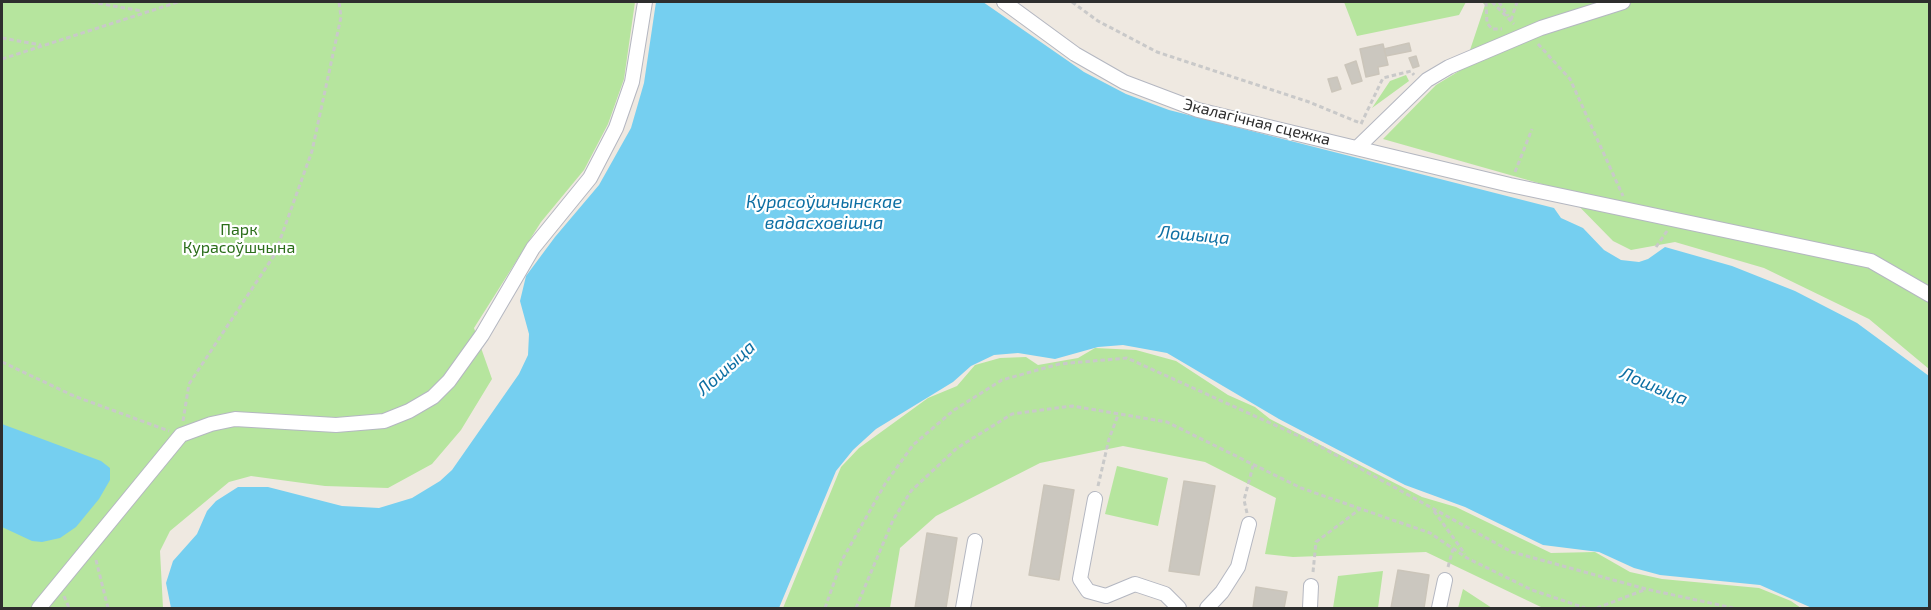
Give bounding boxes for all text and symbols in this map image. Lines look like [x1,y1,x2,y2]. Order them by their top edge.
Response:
street label: Экалагічная сцежка [1182,94,1332,150]
water label: Курасоўшчынскае вадасховішча [746,191,902,234]
park label: Парк Курасоўшчына [183,220,295,258]
water label: Лошыца [1158,221,1230,249]
water label: Лошыца [692,336,760,400]
water label: Лошыца [1617,362,1691,410]

